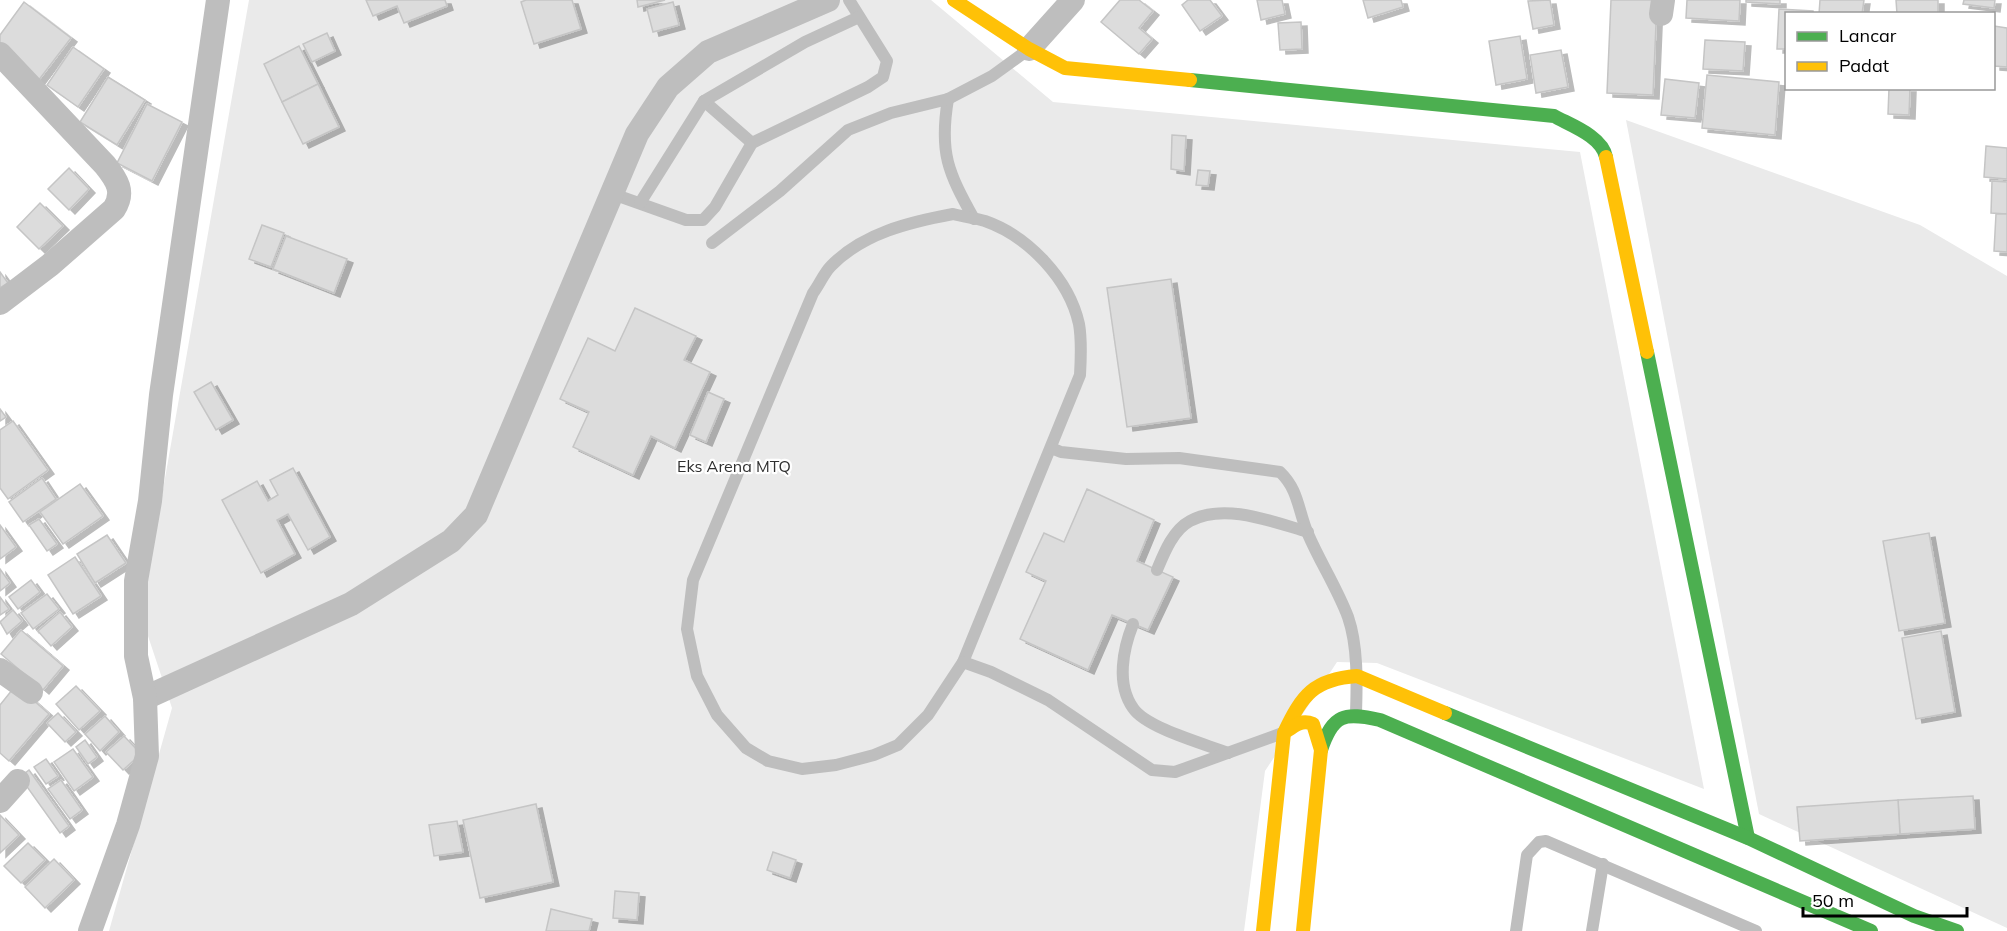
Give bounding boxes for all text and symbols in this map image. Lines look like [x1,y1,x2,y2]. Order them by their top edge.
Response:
legend [1785,12,1995,90]
text: Lancar [1839,24,1897,47]
text: Padat [1839,54,1889,77]
park label: Eks Arena MTQ [677,456,791,476]
scale bar [1803,880,1966,918]
text: 50 m [1812,889,1854,912]

